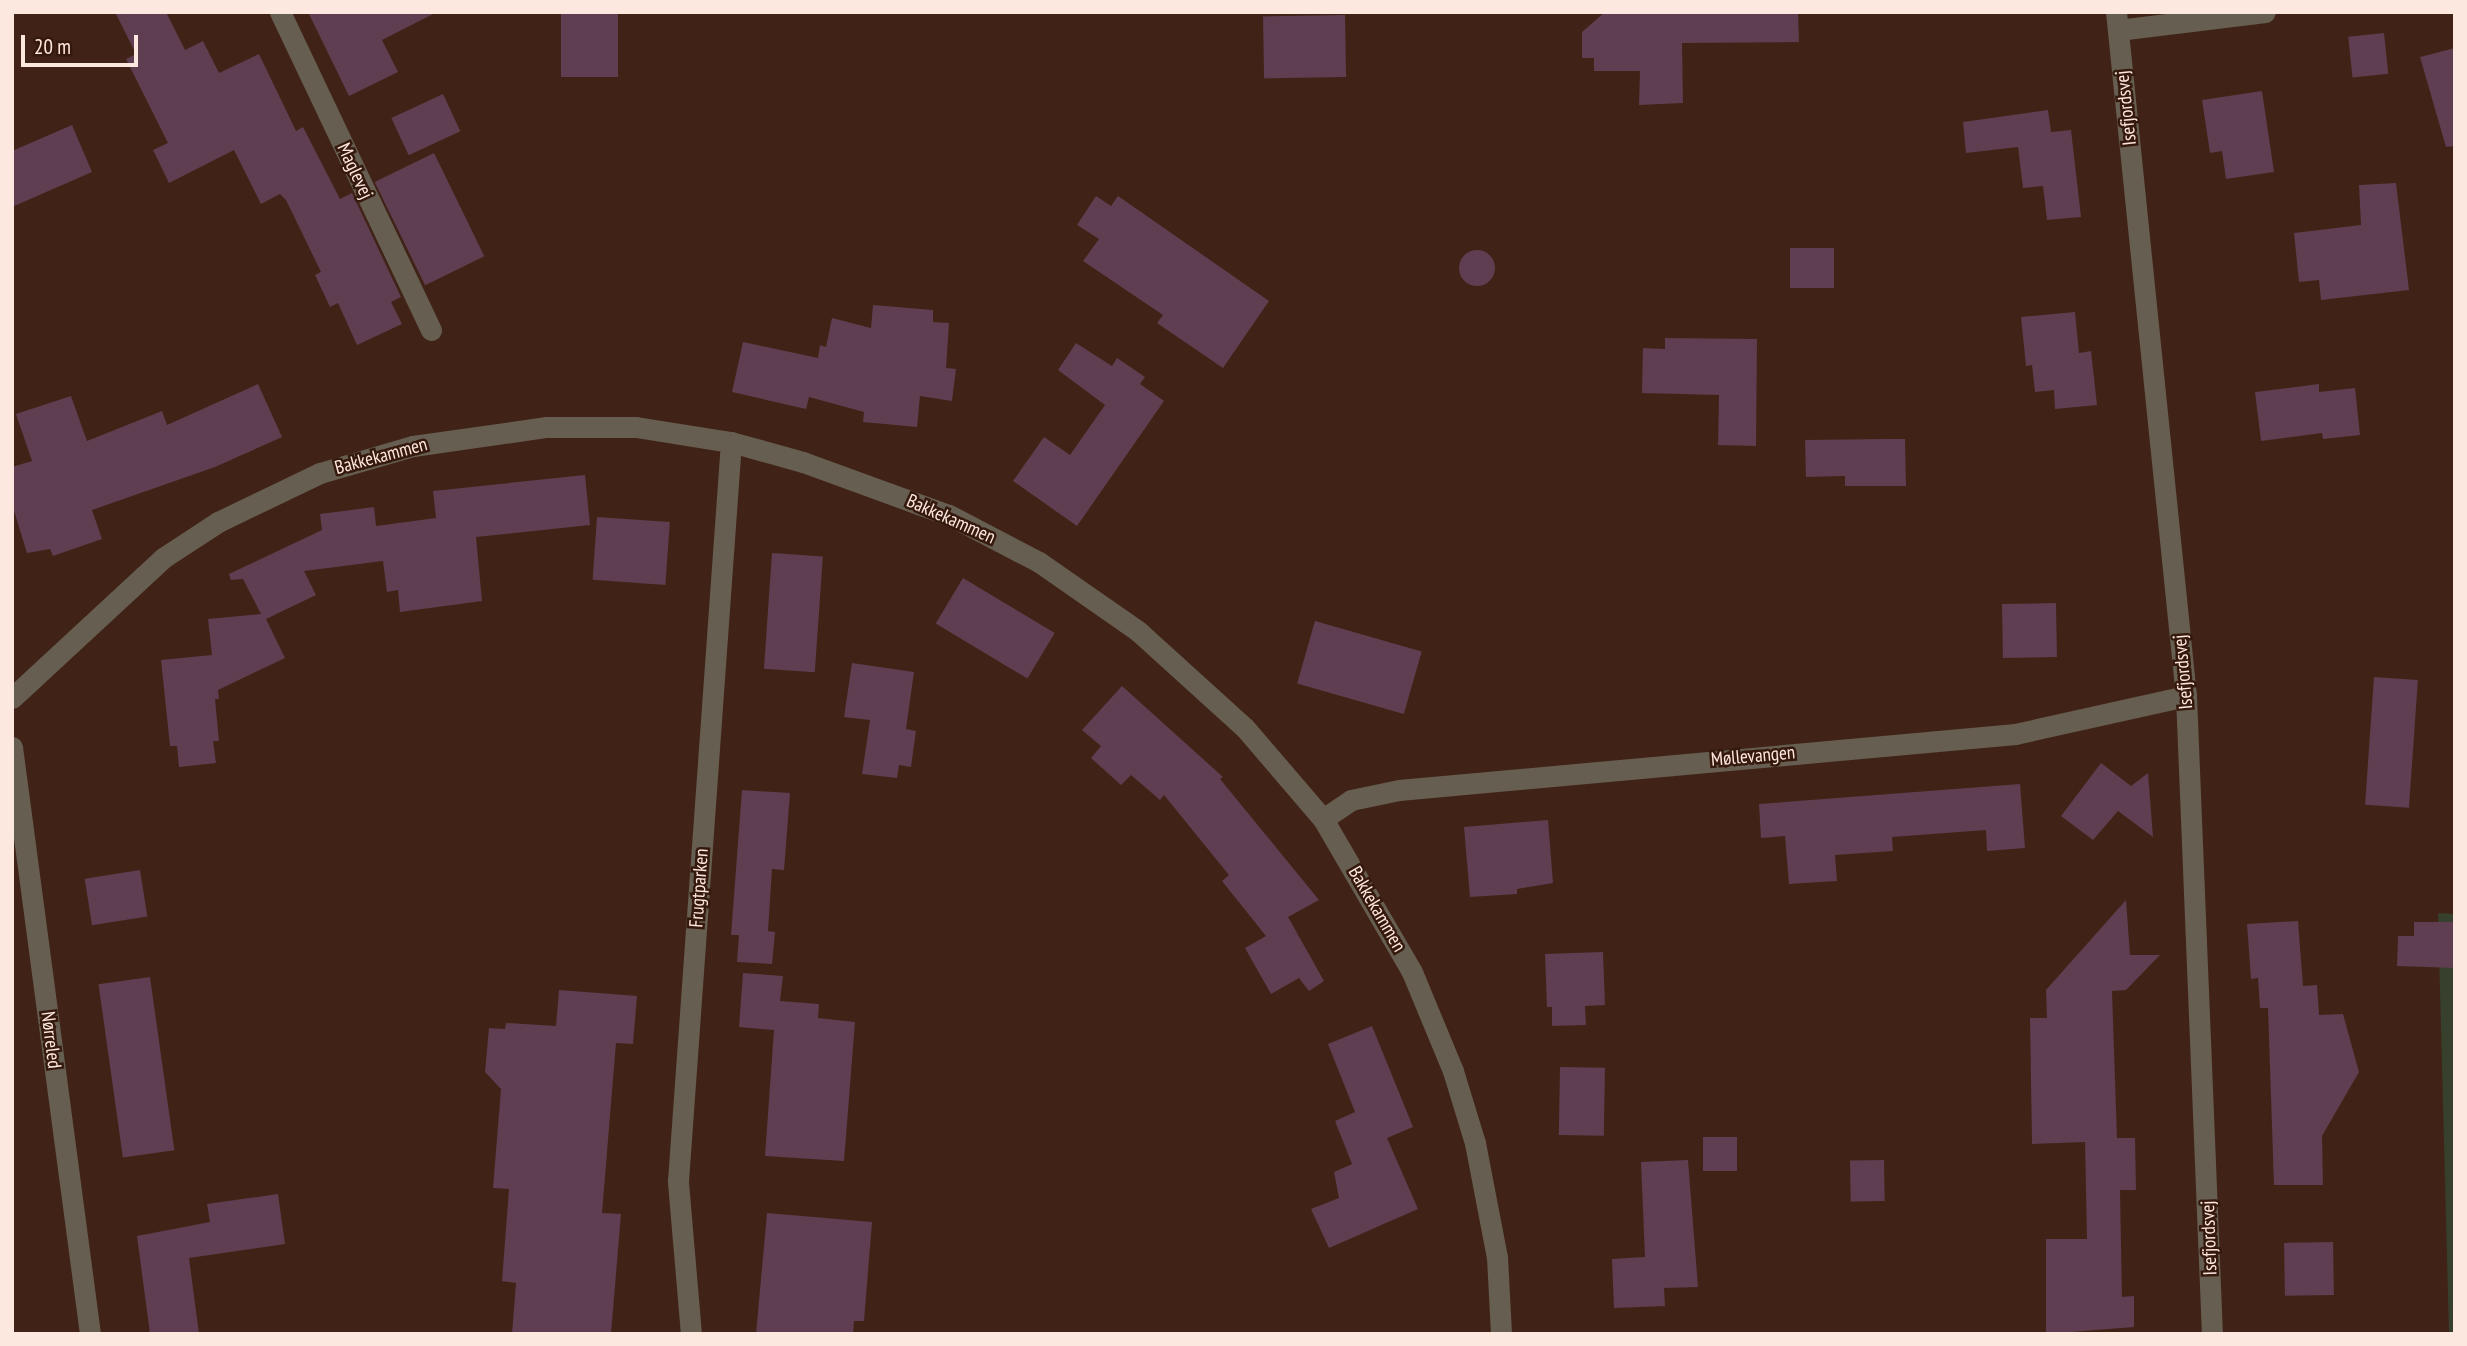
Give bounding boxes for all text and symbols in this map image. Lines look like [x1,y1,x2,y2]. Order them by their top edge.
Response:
scale bar [24,21,142,65]
text: 20 m [34,33,71,60]
street label: Isefjordsvej [2111,69,2141,147]
street label: Maglevej [332,139,378,203]
street label: Bakkekammen [332,433,430,479]
street label: Bakkekammen [903,489,999,549]
street label: Isefjordsvej [2168,634,2198,710]
street label: Møllevangen [1710,741,1796,771]
street label: Frugtparken [685,848,713,928]
street label: Bakkekammen [1343,862,1411,956]
street label: Nørreled [36,1010,66,1070]
street label: Isefjordsvej [2196,1200,2222,1276]

